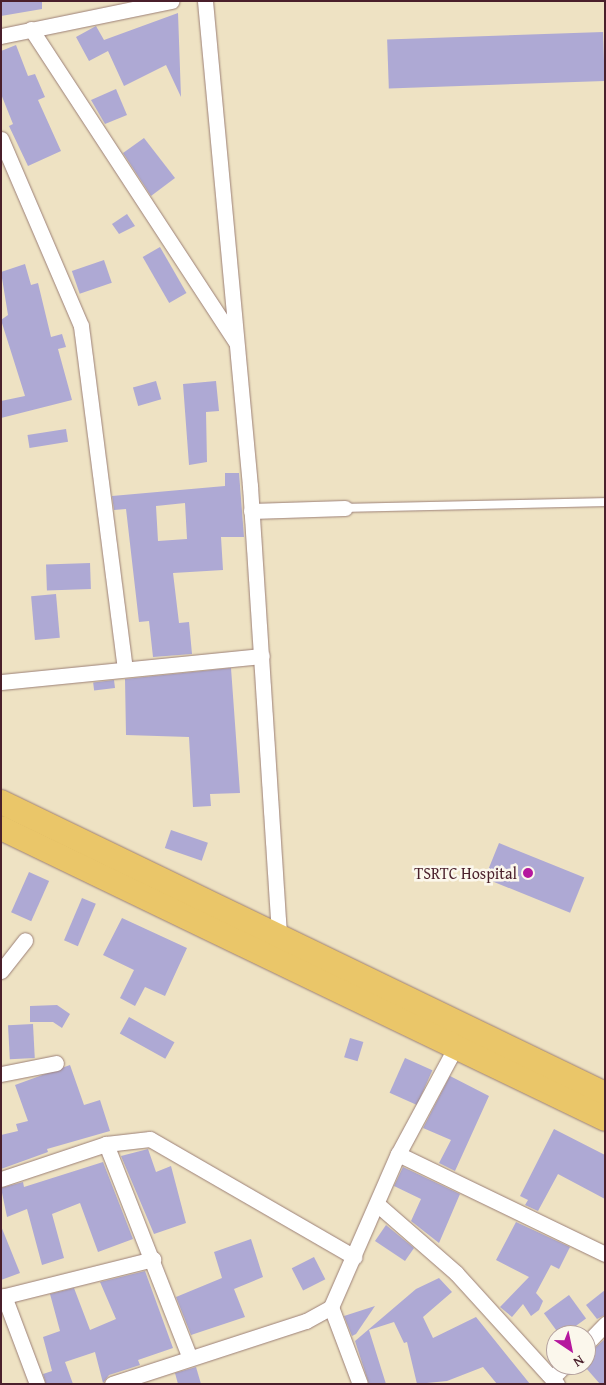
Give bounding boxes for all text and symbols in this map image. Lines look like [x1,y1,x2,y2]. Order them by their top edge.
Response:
place label: TSRTC Hospital [414,863,517,883]
marker: TSRTC Hospital [521,866,535,880]
north arrow [546,1325,596,1375]
text: N [569,1351,588,1373]

